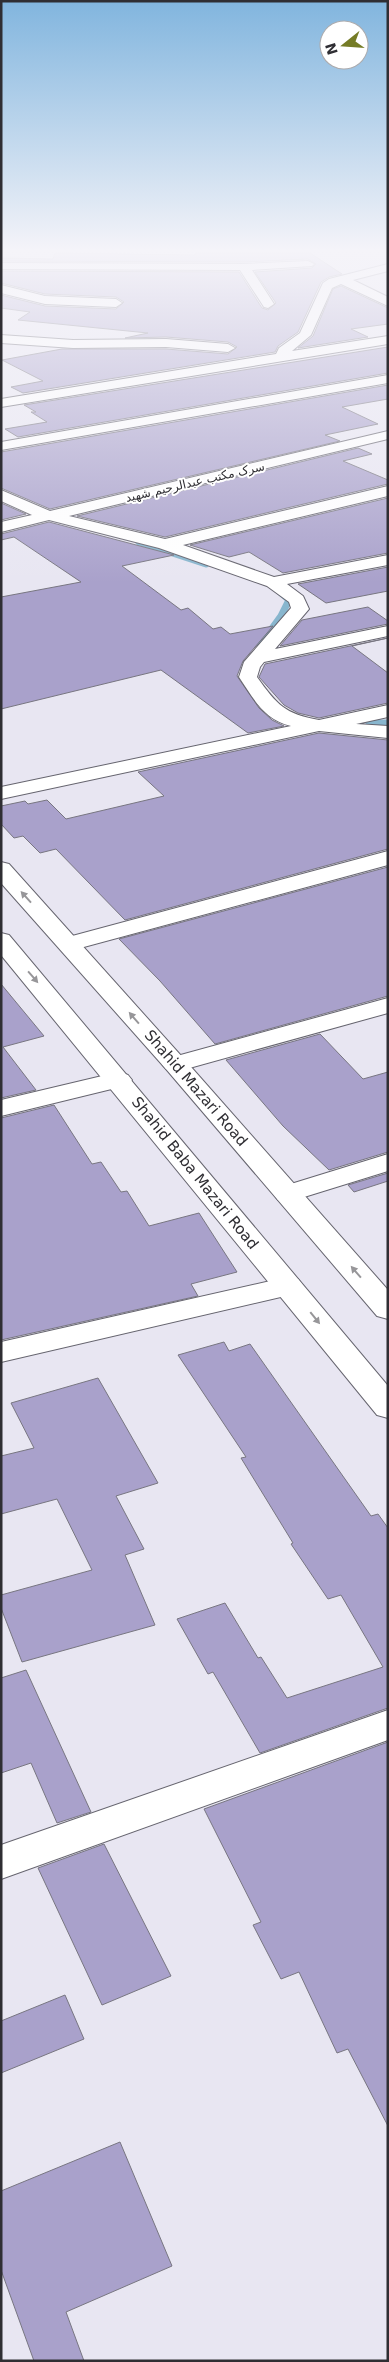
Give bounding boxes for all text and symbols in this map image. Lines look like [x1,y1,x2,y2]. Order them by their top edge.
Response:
north arrow [319,20,369,70]
text: N [322,41,341,57]
street label: سرک مکتب عبدالرحیم شهید [124,459,266,506]
one-way arrow [20,891,32,903]
one-way arrow [27,970,39,982]
one-way arrow [129,1012,140,1024]
street label: Shahid Mazari Road [141,1026,251,1150]
street label: Shahid Baba Mazari Road [128,1093,262,1253]
one-way arrow [350,1267,362,1279]
one-way arrow [309,1311,320,1324]

